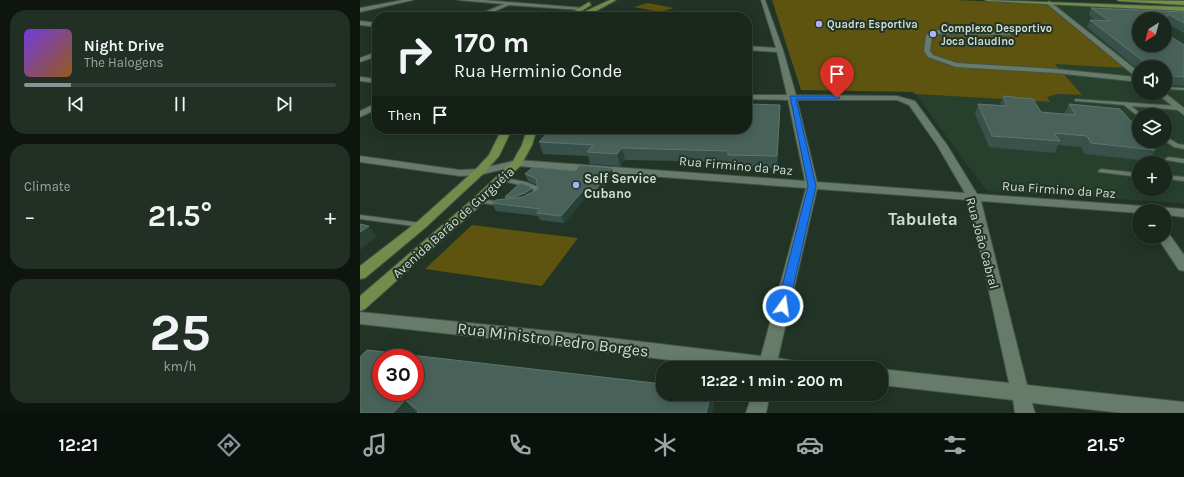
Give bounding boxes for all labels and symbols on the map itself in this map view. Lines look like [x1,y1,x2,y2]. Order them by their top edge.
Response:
north arrow [1132,12,1172,52]
place label: Quadra Esportiva [827,18,918,31]
marker: Quadra Esportiva [814,19,824,29]
place label: Complexo Desportivo Joca Claudino [941,22,1052,48]
marker: Complexo Desportivo Joca Claudino [928,29,938,39]
pin [820,57,854,98]
street label: Rua Firmino da Paz [679,153,793,178]
street label: Avenida Barão de Gurguéia [389,164,517,281]
place label: Self Service Cubano [584,171,656,201]
street label: Rua Firmino da Paz [1002,178,1116,201]
marker: Self Service Cubano [571,180,581,190]
street label: Rua João Cabral [963,196,1002,291]
district label: Tabuleta [888,209,958,229]
position arrow [762,285,804,327]
street label: Rua Ministro Pedro Borges [456,318,650,361]
speed limit sign: 30 [372,349,424,401]

